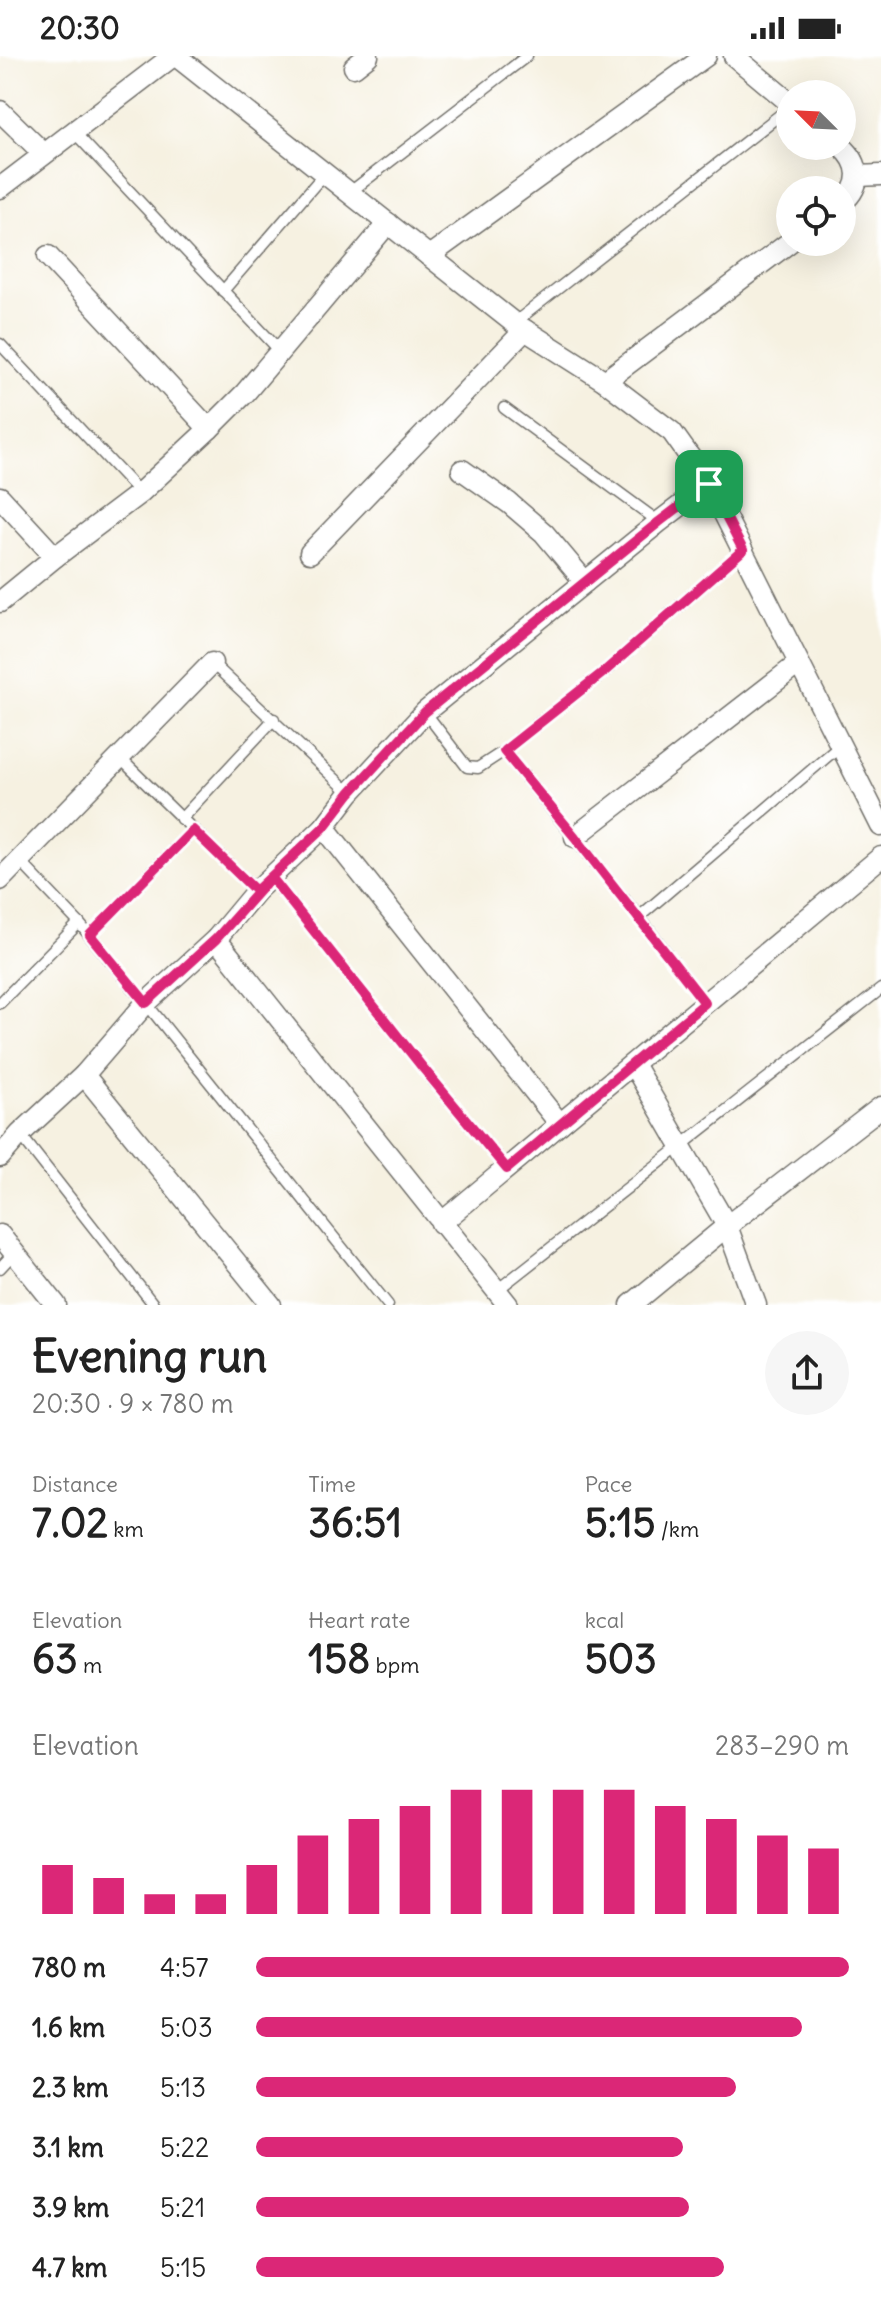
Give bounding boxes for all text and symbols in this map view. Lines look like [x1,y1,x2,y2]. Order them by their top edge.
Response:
text: 20:30 [40,9,120,47]
north arrow [776,80,856,160]
map controls [776,80,856,256]
button: locate [776,176,856,256]
pin [675,450,743,518]
icon: arrive [687,462,731,506]
text: Evening run [32,1329,267,1384]
button: share [765,1331,849,1415]
text: 20:30 · 9 × 780 m [32,1387,234,1420]
text: Distance [32,1470,118,1498]
text: Time [308,1470,356,1498]
text: Pace [585,1470,632,1498]
text: 7.02 [32,1498,108,1548]
text: 36:51 [308,1498,402,1548]
text: 5:15 [585,1498,656,1548]
text: km [108,1515,144,1543]
text: /km [656,1515,699,1543]
text: Elevation [32,1606,122,1634]
text: Heart rate [308,1606,410,1634]
text: kcal [585,1606,624,1634]
text: 63 [32,1634,78,1684]
text: 158 [308,1634,370,1684]
text: 503 [585,1634,657,1684]
text: m [78,1651,102,1679]
text: bpm [370,1651,419,1679]
text: Elevation [32,1729,139,1762]
text: 283–290 m [715,1729,849,1762]
text: 780 m [32,1951,106,1984]
text: 4:57 [160,1951,209,1984]
text: 1.6 km [32,2011,105,2044]
text: 5:03 [160,2011,213,2044]
text: 2.3 km [32,2071,109,2104]
text: 5:13 [160,2071,206,2104]
text: 3.1 km [32,2131,104,2164]
text: 5:22 [160,2131,209,2164]
text: 3.9 km [32,2191,109,2224]
text: 5:21 [160,2191,205,2224]
text: 4.7 km [32,2251,107,2284]
text: 5:15 [160,2251,206,2284]

